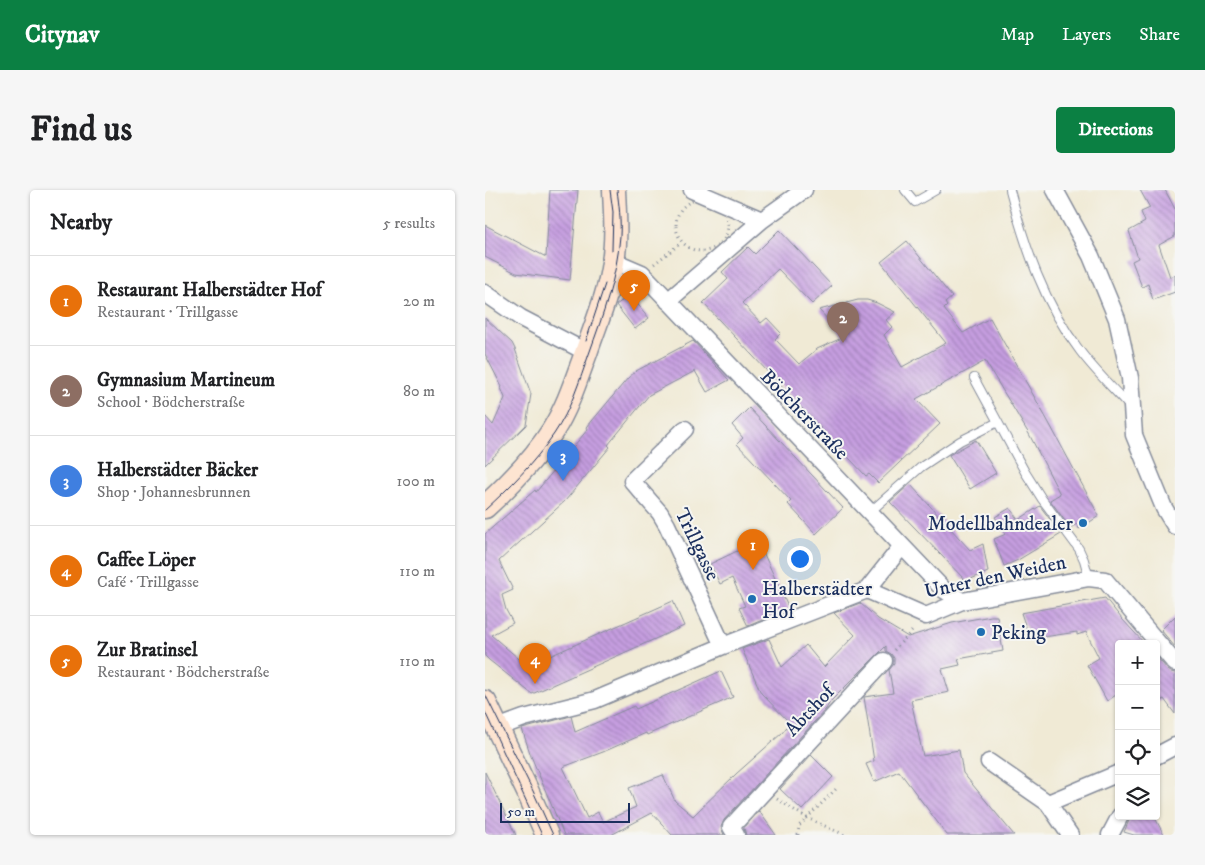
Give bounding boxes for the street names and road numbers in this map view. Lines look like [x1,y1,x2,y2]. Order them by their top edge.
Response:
street label: Bödcherstraße [754,364,853,466]
street label: Trillgasse [668,504,725,585]
street label: Unter den Weiden [922,550,1069,605]
street label: Abtshof [780,677,843,742]

